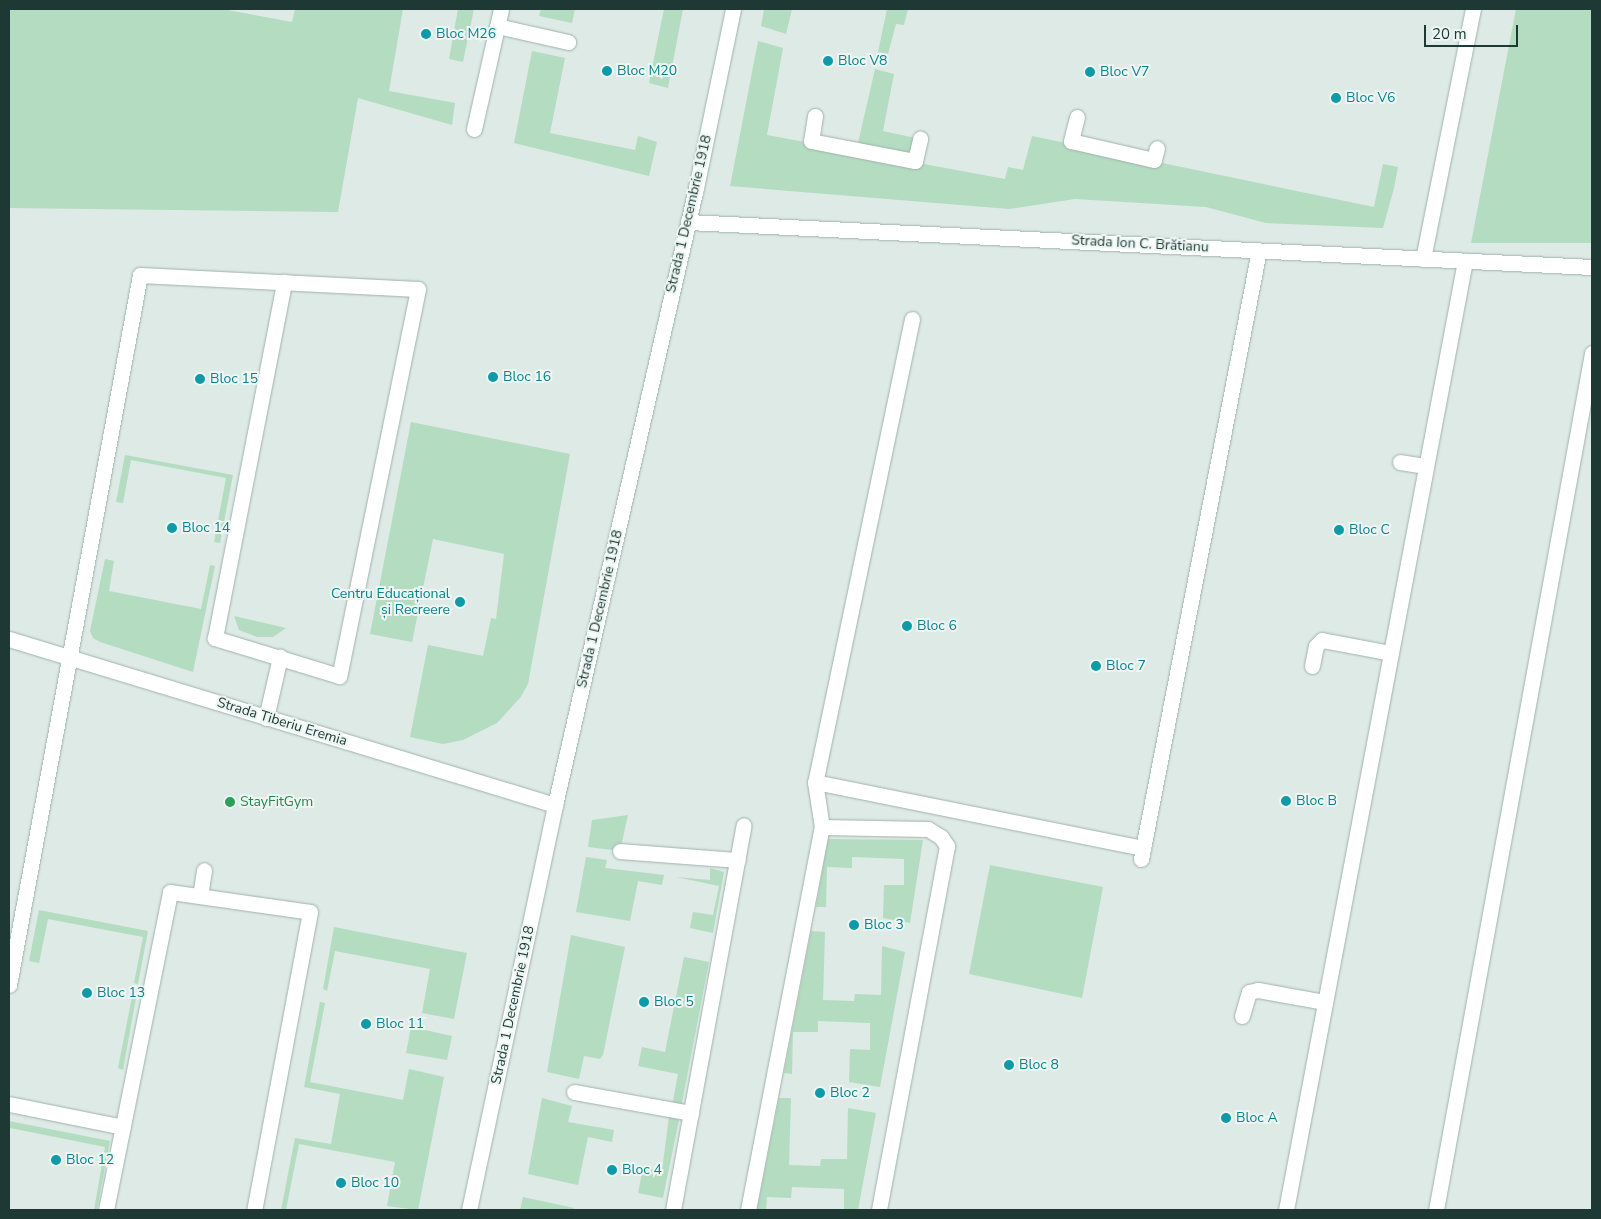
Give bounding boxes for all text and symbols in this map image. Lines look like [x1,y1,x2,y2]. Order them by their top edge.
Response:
scale bar [1426,15,1520,47]
text: 20 m [1432,24,1467,44]
place label: Bloc M26 [436,26,496,42]
marker: Bloc M26 [420,28,432,40]
place label: Bloc V8 [838,53,887,69]
marker: Bloc V8 [822,55,834,67]
place label: Bloc M20 [617,63,677,79]
place label: Bloc V7 [1100,64,1149,80]
marker: Bloc M20 [601,65,613,77]
marker: Bloc V7 [1084,66,1096,78]
place label: Bloc V6 [1346,90,1395,106]
marker: Bloc V6 [1330,92,1342,104]
street label: Strada 1 Decembrie 1918 [663,133,715,295]
street label: Strada Ion C. Brătianu [1071,232,1209,256]
place label: Bloc 16 [503,369,551,385]
place label: Bloc 15 [210,371,258,387]
marker: Bloc 16 [487,371,499,383]
marker: Bloc 15 [194,373,206,385]
place label: Bloc 14 [182,520,230,536]
marker: Bloc 14 [166,522,178,534]
place label: Bloc C [1349,522,1390,538]
marker: Bloc C [1333,524,1345,536]
street label: Strada 1 Decembrie 1918 [574,528,626,690]
place label: Centru Educațional și Recreere [331,586,450,618]
marker: Centru Educațional și Recreere [454,596,466,608]
place label: Bloc 6 [917,618,957,634]
marker: Bloc 6 [901,620,913,632]
place label: Bloc 7 [1106,658,1146,674]
marker: Bloc 7 [1090,660,1102,672]
street label: Strada Tiberiu Eremia [215,694,349,750]
place label: Bloc B [1296,793,1337,809]
place label: StayFitGym [240,794,313,810]
marker: Bloc B [1280,795,1292,807]
marker: StayFitGym [224,796,236,808]
place label: Bloc 3 [864,917,904,933]
marker: Bloc 3 [848,919,860,931]
street label: Strada 1 Decembrie 1918 [488,924,538,1086]
place label: Bloc 13 [97,985,145,1001]
marker: Bloc 13 [81,987,93,999]
place label: Bloc 5 [654,994,694,1010]
marker: Bloc 5 [638,996,650,1008]
place label: Bloc 11 [376,1016,424,1032]
marker: Bloc 11 [360,1018,372,1030]
place label: Bloc 8 [1019,1057,1059,1073]
marker: Bloc 8 [1003,1059,1015,1071]
place label: Bloc 2 [830,1085,870,1101]
marker: Bloc 2 [814,1087,826,1099]
place label: Bloc A [1236,1110,1278,1126]
marker: Bloc A [1220,1112,1232,1124]
place label: Bloc 12 [66,1152,114,1168]
marker: Bloc 12 [50,1154,62,1166]
place label: Bloc 4 [622,1162,662,1178]
marker: Bloc 4 [606,1164,618,1176]
place label: Bloc 10 [351,1175,399,1191]
marker: Bloc 10 [335,1177,347,1189]

